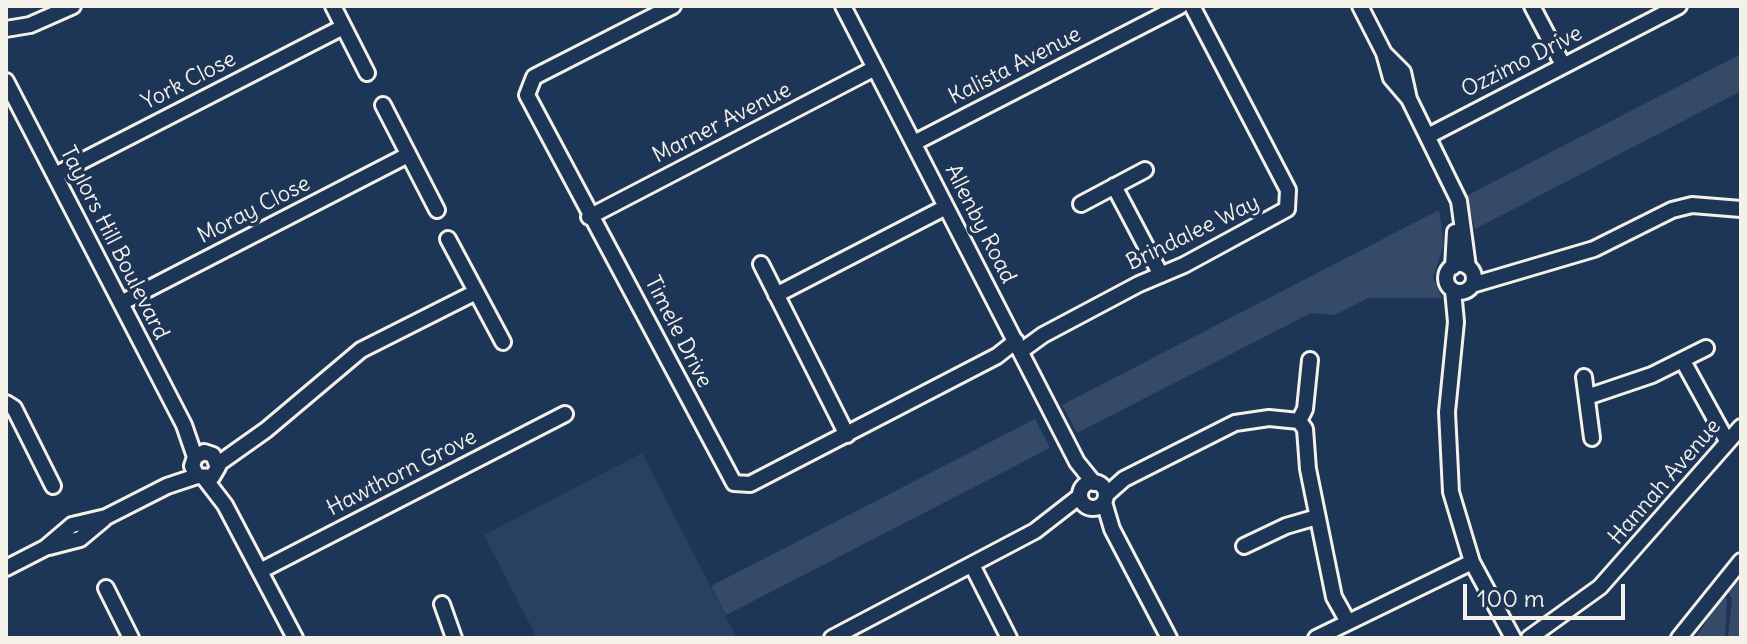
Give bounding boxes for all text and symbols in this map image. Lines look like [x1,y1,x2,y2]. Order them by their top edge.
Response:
street label: Ozzimo Drive [1457,20,1587,104]
street label: Kalista Avenue [944,21,1086,111]
street label: York Close [138,46,240,116]
street label: Marner Avenue [648,77,796,169]
street label: Taylors Hill Boulevard [54,142,174,344]
street label: Allenby Road [939,160,1021,288]
street label: Moray Close [193,170,315,250]
street label: Brindalee Way [1122,189,1264,277]
street label: Timele Drive [639,272,717,392]
street label: Hannah Avenue [1603,414,1727,550]
street label: Hawthorn Grove [323,424,481,522]
scale bar [1467,568,1629,618]
text: 100 m [1477,583,1545,613]

